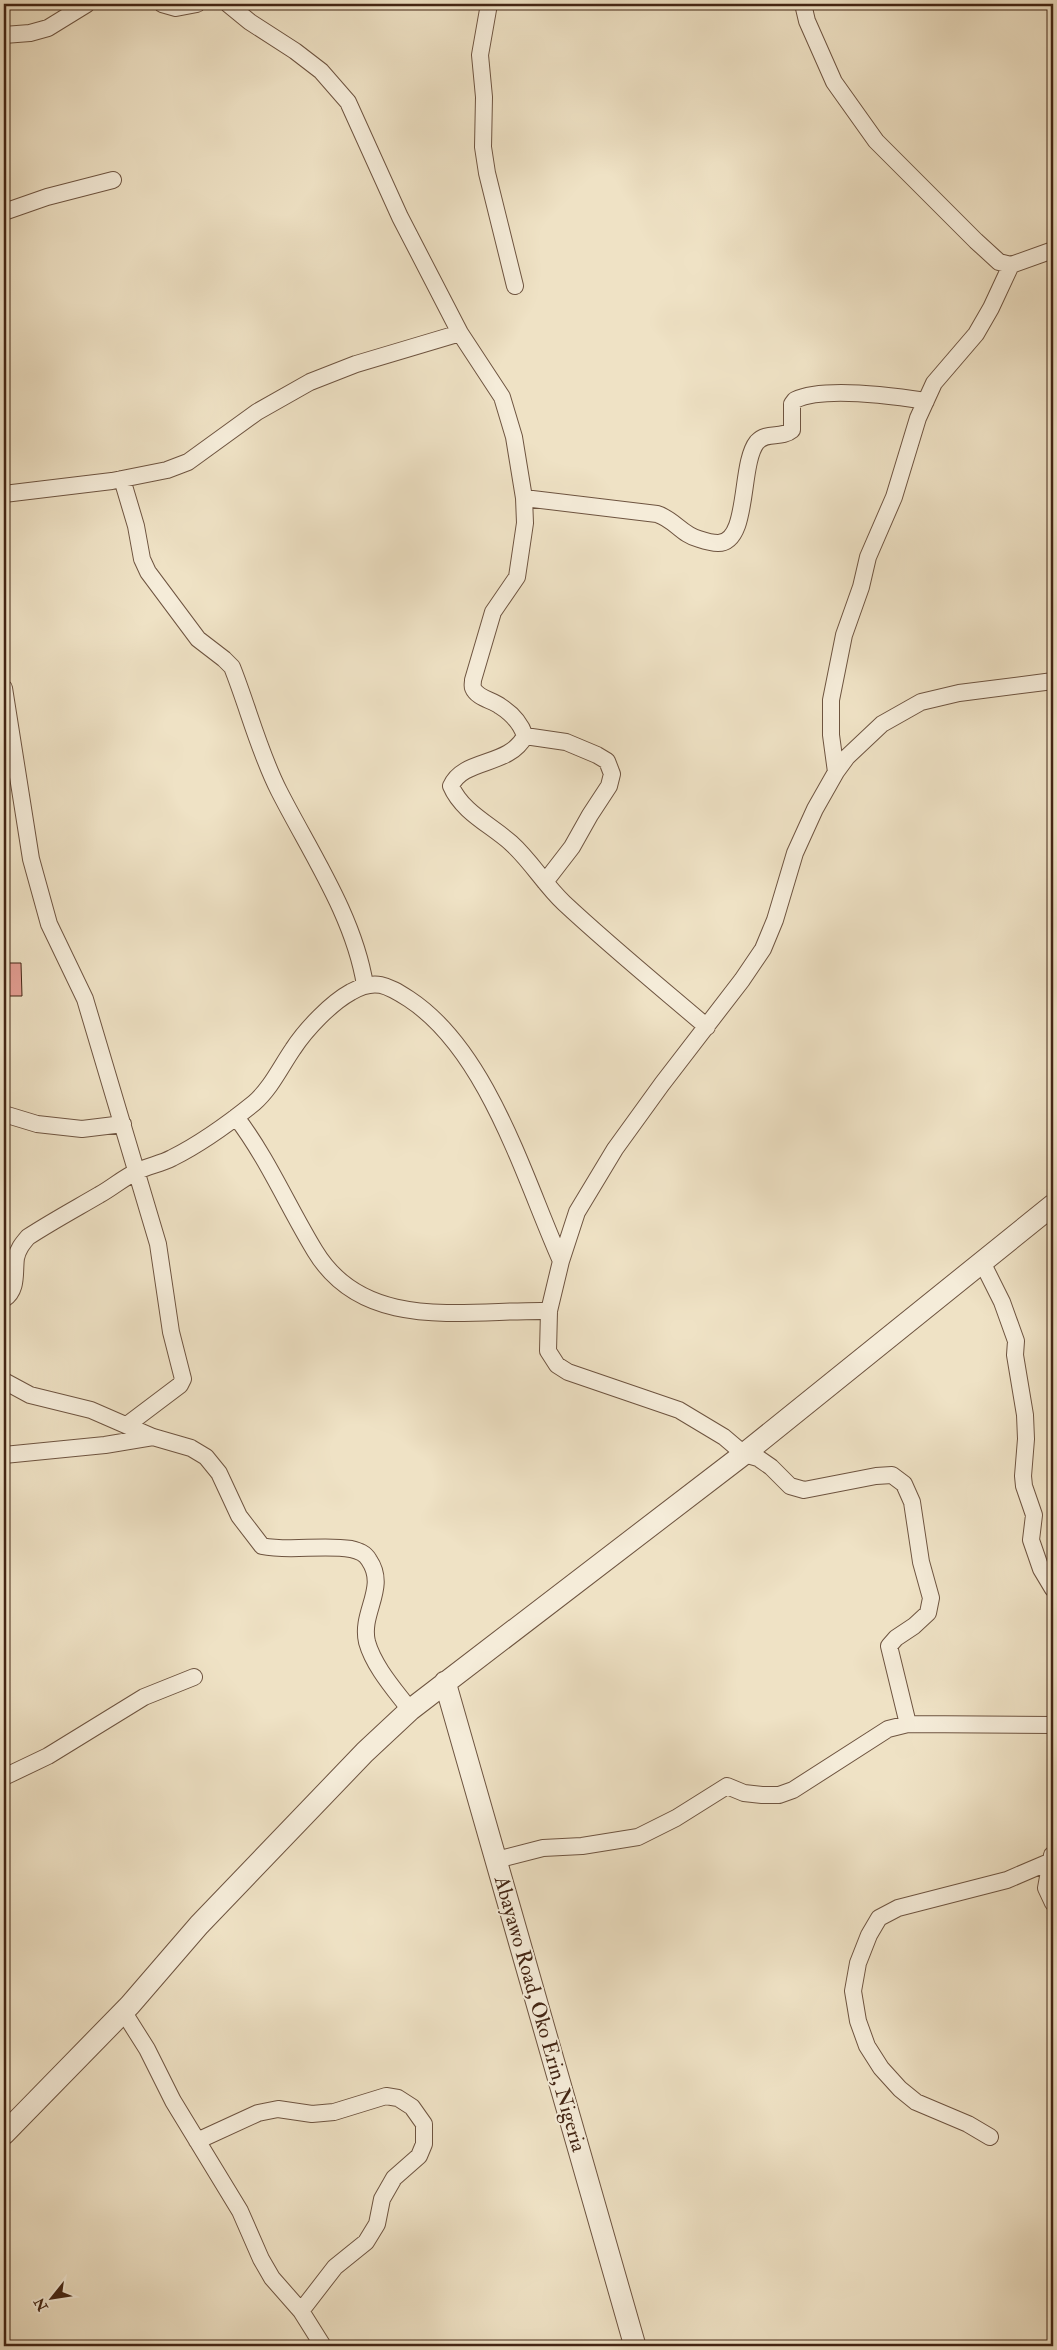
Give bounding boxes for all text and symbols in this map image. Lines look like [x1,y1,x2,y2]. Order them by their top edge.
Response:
street label: Abayawo Road, Oko Erin, Nigeria [487,1872,592,2155]
north arrow [28,2272,78,2322]
text: N [30,2294,52,2315]

